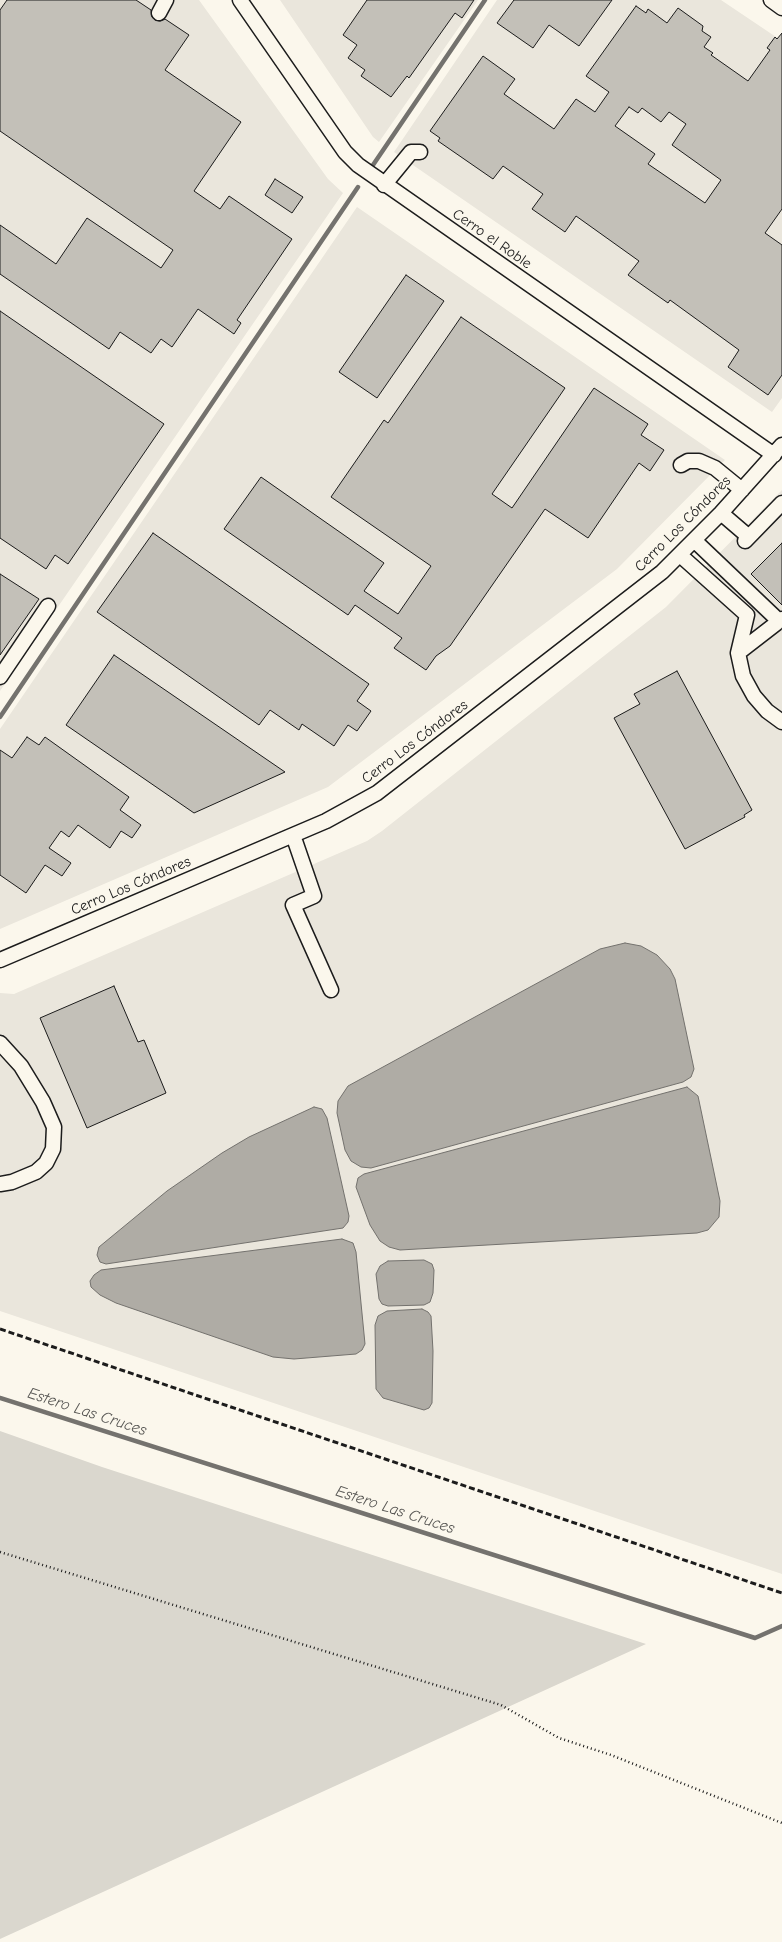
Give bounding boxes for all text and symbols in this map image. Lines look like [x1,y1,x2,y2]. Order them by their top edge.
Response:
street label: Cerro el Roble [449,205,535,273]
street label: Cerro Los Cóndores [631,472,735,576]
street label: Cerro Los Cóndores [358,696,472,788]
street label: Cerro Los Cóndores [68,853,194,919]
water label: Estero Las Cruces [25,1384,149,1440]
water label: Estero Las Cruces [333,1482,457,1538]

